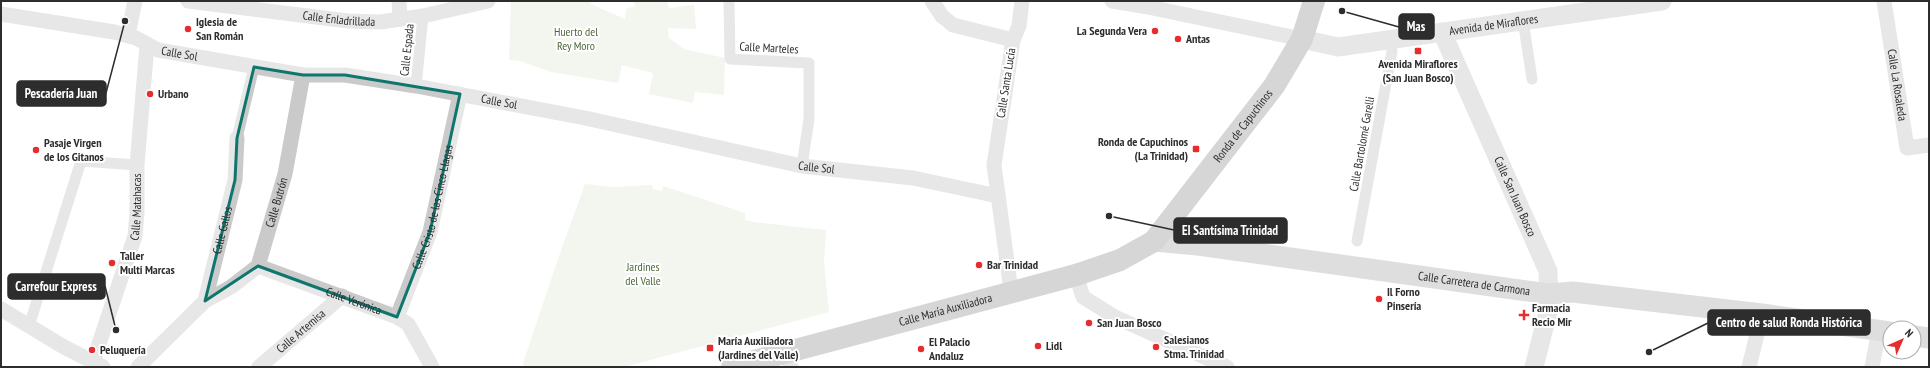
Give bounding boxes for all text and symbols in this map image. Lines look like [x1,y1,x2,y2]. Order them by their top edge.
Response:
street label: Calle Enladrillada [302,7,376,29]
street label: Avenida de Miraflores [1448,11,1539,38]
place label: Iglesia de San Román [196,14,243,43]
callout: Mas [1399,14,1434,39]
text: Mas [1407,18,1426,35]
street label: Calle Espada [396,23,417,77]
place label: La Segunda Vera [1077,23,1147,38]
marker: Iglesia de San Román [183,24,193,34]
park label: Huerto del Rey Moro [554,24,598,53]
marker: La Segunda Vera [1150,26,1160,36]
place label: Antas [1185,31,1210,46]
marker: Antas [1173,34,1183,44]
street label: Calle Marteles [739,38,799,57]
street label: Calle Sol [160,43,199,64]
marker: Avenida Miraflores (San Juan Bosco) [1413,46,1423,56]
street label: Calle Santa Lucía [993,47,1018,119]
street label: Calle La Rosaleda [1885,48,1911,122]
place label: Avenida Miraflores (San Juan Bosco) [1377,56,1458,85]
callout: Pescadería Juan [17,81,106,106]
text: Pescadería Juan [25,85,98,102]
place label: Urbano [158,86,189,101]
street label: Ronda de Capuchinos [1210,86,1276,165]
marker: Urbano [145,89,155,99]
street label: Calle Sol [480,91,519,112]
street label: Calle Bartolomé Garelli [1346,95,1377,193]
place label: Ronda de Capuchinos (La Trinidad) [1098,134,1188,163]
place label: Pasaje Virgen de los Gitanos [44,135,104,164]
street label: Calle Cristo de las Cinco Llagas [408,143,456,271]
marker: Ronda de Capuchinos (La Trinidad) [1191,144,1201,154]
marker: Pasaje Virgen de los Gitanos [31,145,41,155]
street label: Calle San Juan Bosco [1491,154,1540,239]
street label: Calle Sol [797,157,836,176]
street label: Calle Matahacas [126,173,144,242]
street label: Calle Butrón [262,176,291,229]
street label: Calle Gallos [209,205,235,256]
callout: EI Santísima Trinidad [1174,218,1287,243]
text: EI Santísima Trinidad [1182,222,1278,239]
place label: Taller Multi Marcas [120,248,175,277]
place label: Bar Trinidad [987,257,1038,272]
marker: Taller Multi Marcas [107,258,117,268]
park label: Jardines del Valle [625,259,661,288]
marker: Bar Trinidad [974,260,984,270]
street label: Calle Carretera de Carmona [1417,268,1531,298]
callout: Carrefour Express [8,274,105,299]
text: Carrefour Express [15,278,97,295]
street label: Calle Verónica [324,284,384,318]
place label: Il Forno Pinsería [1387,284,1421,313]
street label: Calle María Auxiliadora [897,290,994,329]
marker: Il Forno Pinsería [1374,294,1384,304]
place label: Farmacia Recio Mir [1532,300,1572,329]
street label: Calle Artemisa [273,306,328,356]
marker: Farmacia Recio Mir [1519,310,1529,320]
callout: Centro de salud Ronda Histórica [1708,310,1870,335]
text: Centro de salud Ronda Histórica [1716,314,1862,331]
place label: San Juan Bosco [1097,315,1162,330]
marker: San Juan Bosco [1084,318,1094,328]
north arrow [1882,320,1922,360]
text: N [1902,326,1916,340]
place label: Salesianos Stma. Trinidad [1164,332,1224,361]
place label: María Auxiliadora (Jardines del Valle) [718,333,799,362]
place label: El Palacio Andaluz [928,334,971,363]
place label: Lidl [1046,338,1062,353]
marker: Lidl [1033,341,1043,351]
place label: Peluquería [100,342,146,357]
marker: Salesianos Stma. Trinidad [1151,342,1161,352]
marker: María Auxiliadora (Jardines del Valle) [705,343,715,353]
marker: El Palacio Andaluz [916,344,926,354]
marker: Peluquería [87,345,97,355]

